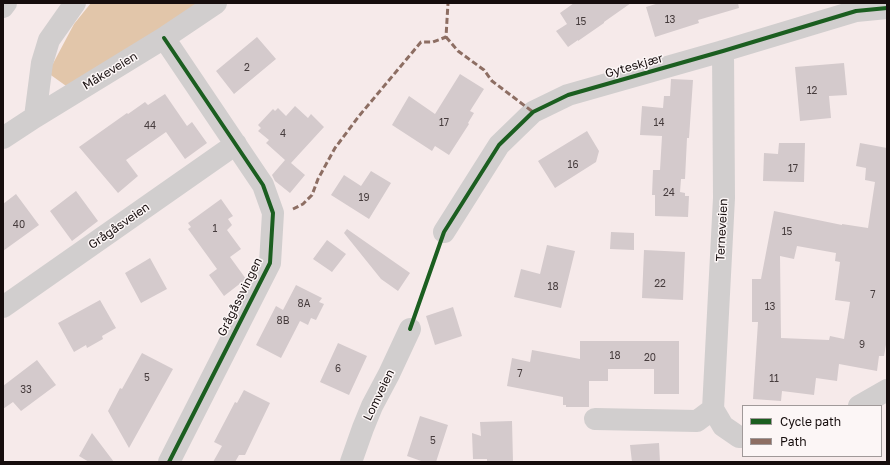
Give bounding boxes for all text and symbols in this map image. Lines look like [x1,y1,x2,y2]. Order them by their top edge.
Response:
house number: 13 [665,14,675,26]
house number: 15 [576,16,586,28]
street label: Måkeveien [80,49,140,93]
street label: Gyteskjær [603,51,665,81]
house number: 2 [244,62,250,74]
house number: 12 [807,85,817,97]
house number: 17 [439,117,449,129]
house number: 14 [654,117,664,129]
house number: 44 [144,120,156,132]
house number: 4 [280,128,286,140]
house number: 16 [568,159,578,171]
house number: 17 [788,163,798,175]
house number: 24 [663,187,675,199]
house number: 19 [359,192,369,204]
street label: Terneveien [713,198,731,262]
street label: Grågåsveien [86,200,152,252]
house number: 40 [13,219,25,231]
house number: 1 [213,223,217,235]
house number: 15 [782,226,792,238]
street label: Grågåssvingen [215,255,265,339]
house number: 22 [654,278,666,290]
house number: 18 [548,281,558,293]
house number: 7 [870,289,876,301]
house number: 8A [298,298,310,310]
house number: 13 [765,301,775,313]
house number: 8B [277,315,289,327]
house number: 9 [859,339,865,351]
house number: 18 [610,350,620,362]
house number: 20 [644,352,656,364]
house number: 6 [335,363,341,375]
street label: Lomveien [360,367,398,423]
house number: 7 [517,368,523,380]
house number: 5 [144,372,150,384]
house number: 11 [769,373,779,385]
house number: 33 [20,384,32,396]
legend [742,405,882,457]
text: Cycle path [780,414,841,429]
text: Path [780,434,807,449]
house number: 5 [430,435,436,447]

